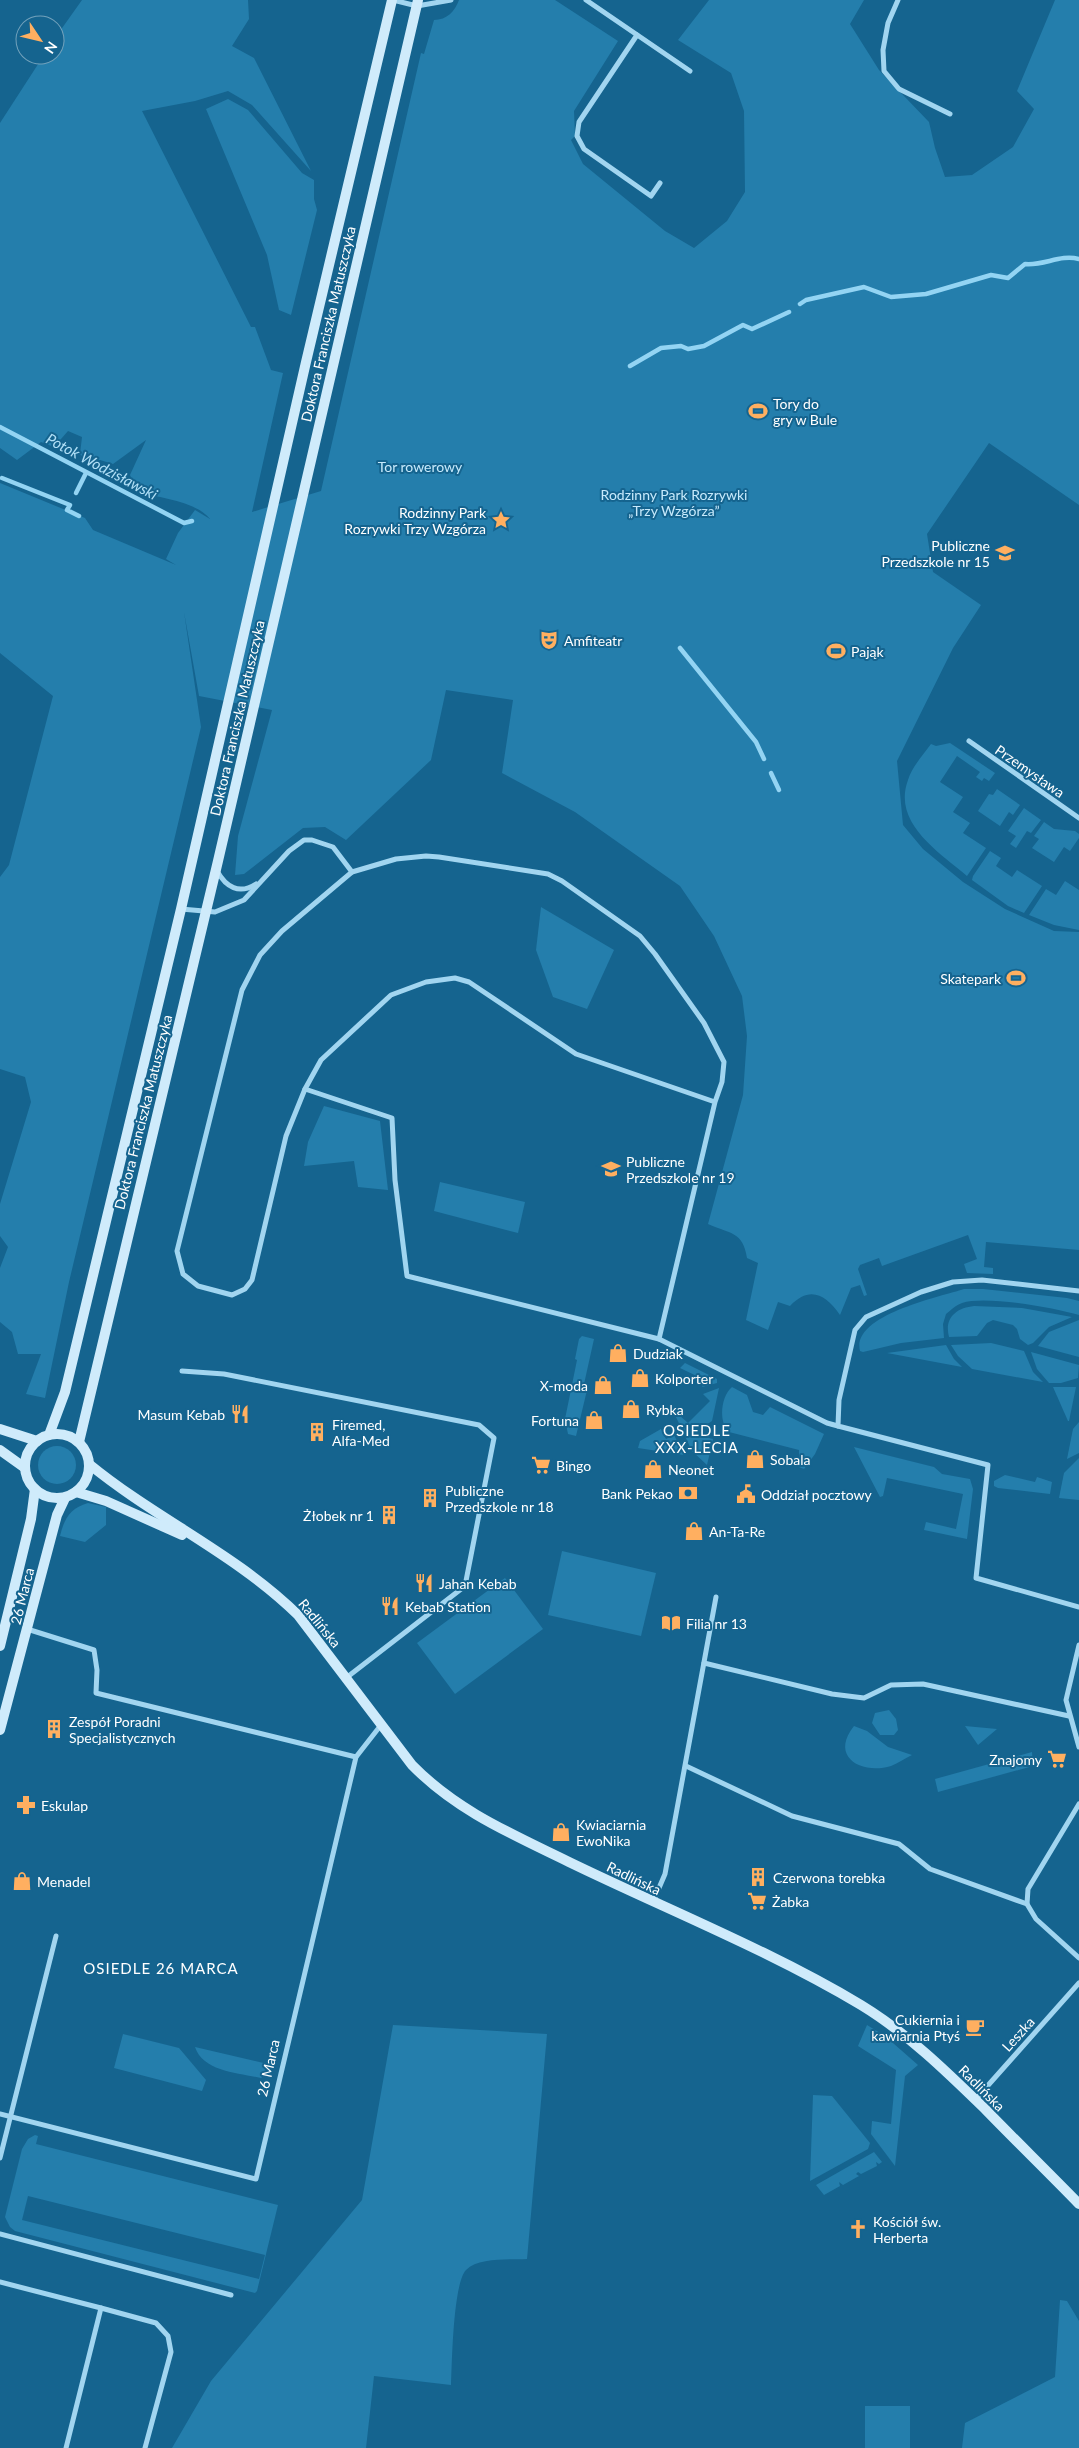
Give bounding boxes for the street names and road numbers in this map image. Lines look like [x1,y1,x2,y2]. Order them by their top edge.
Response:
street label: Doktora Franciszka Matuszczyka [297,224,359,423]
street label: Doktora Franciszka Matuszczyka [206,618,268,817]
street label: Przemysława [992,741,1068,801]
street label: Doktora Franciszka Matuszczyka [111,1013,175,1211]
street label: 26 Marca [7,1566,37,1626]
street label: Radlińska [295,1595,345,1651]
street label: Radlińska [604,1858,664,1898]
street label: Leszka [998,2013,1038,2055]
street label: 26 Marca [253,2038,283,2098]
street label: Radlińska [955,2061,1009,2115]

